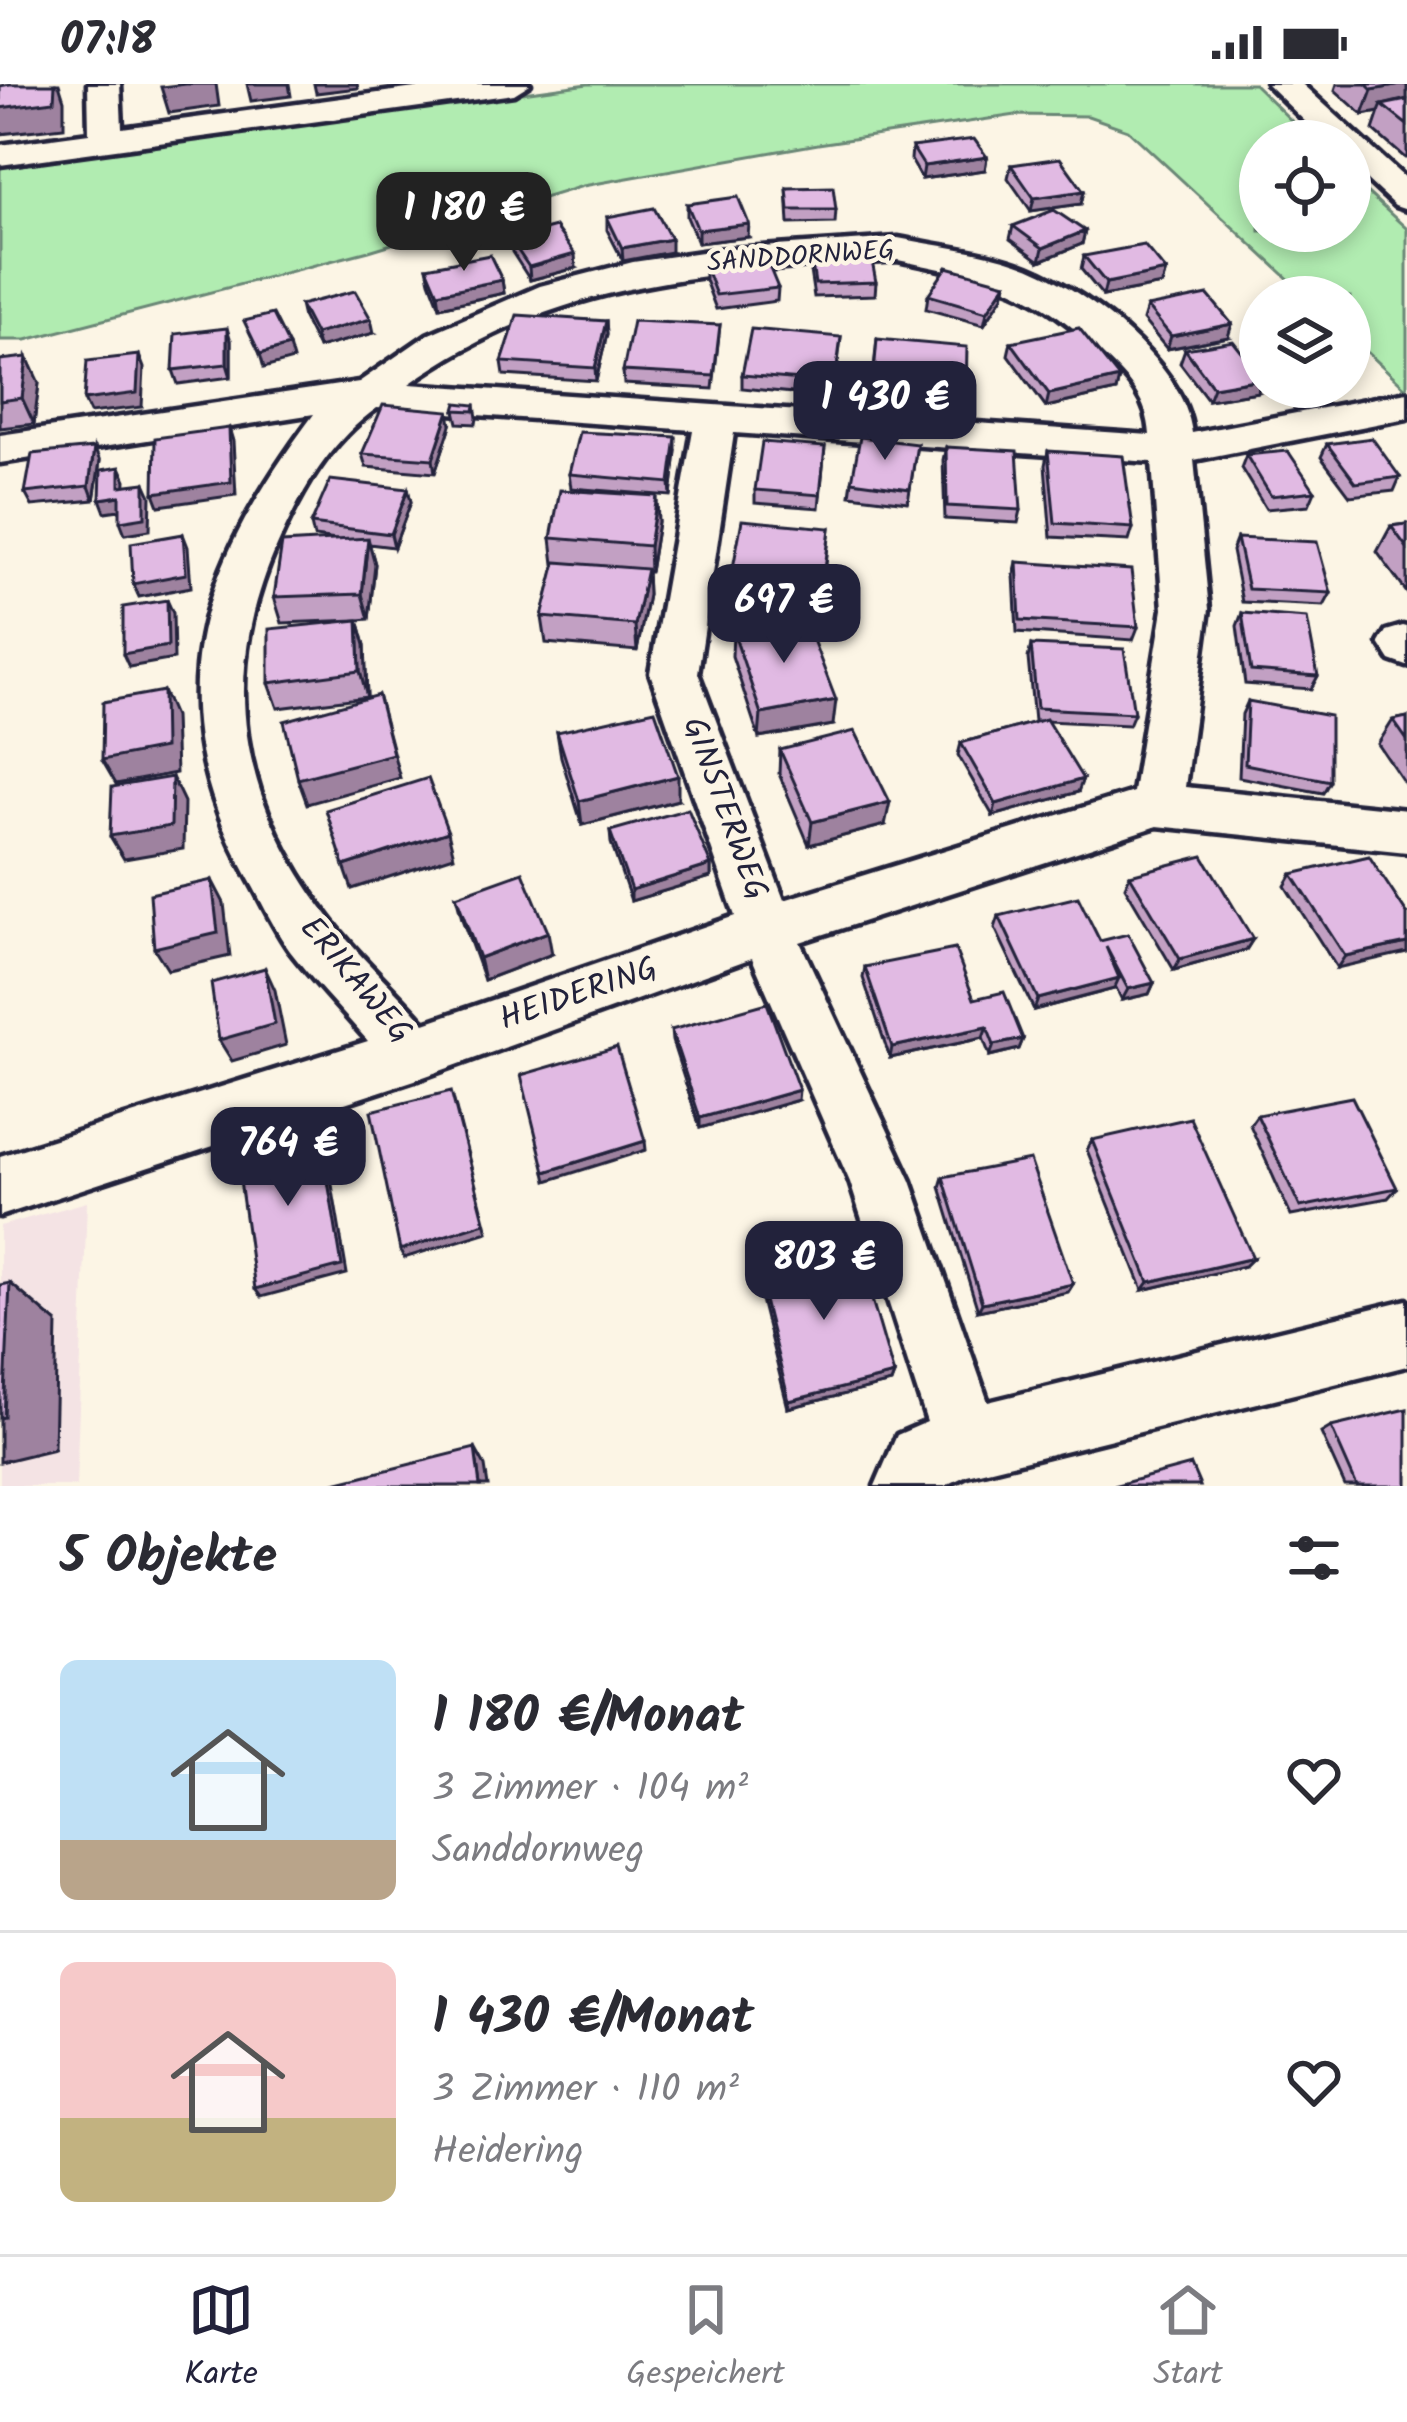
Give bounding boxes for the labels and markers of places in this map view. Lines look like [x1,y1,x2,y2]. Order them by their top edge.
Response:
pin: 1 180 € [353,172,575,274]
pin: 1 430 € [774,361,996,463]
pin: 697 € [700,564,868,666]
pin: 764 € [204,1107,372,1209]
pin: 803 € [740,1221,908,1323]

